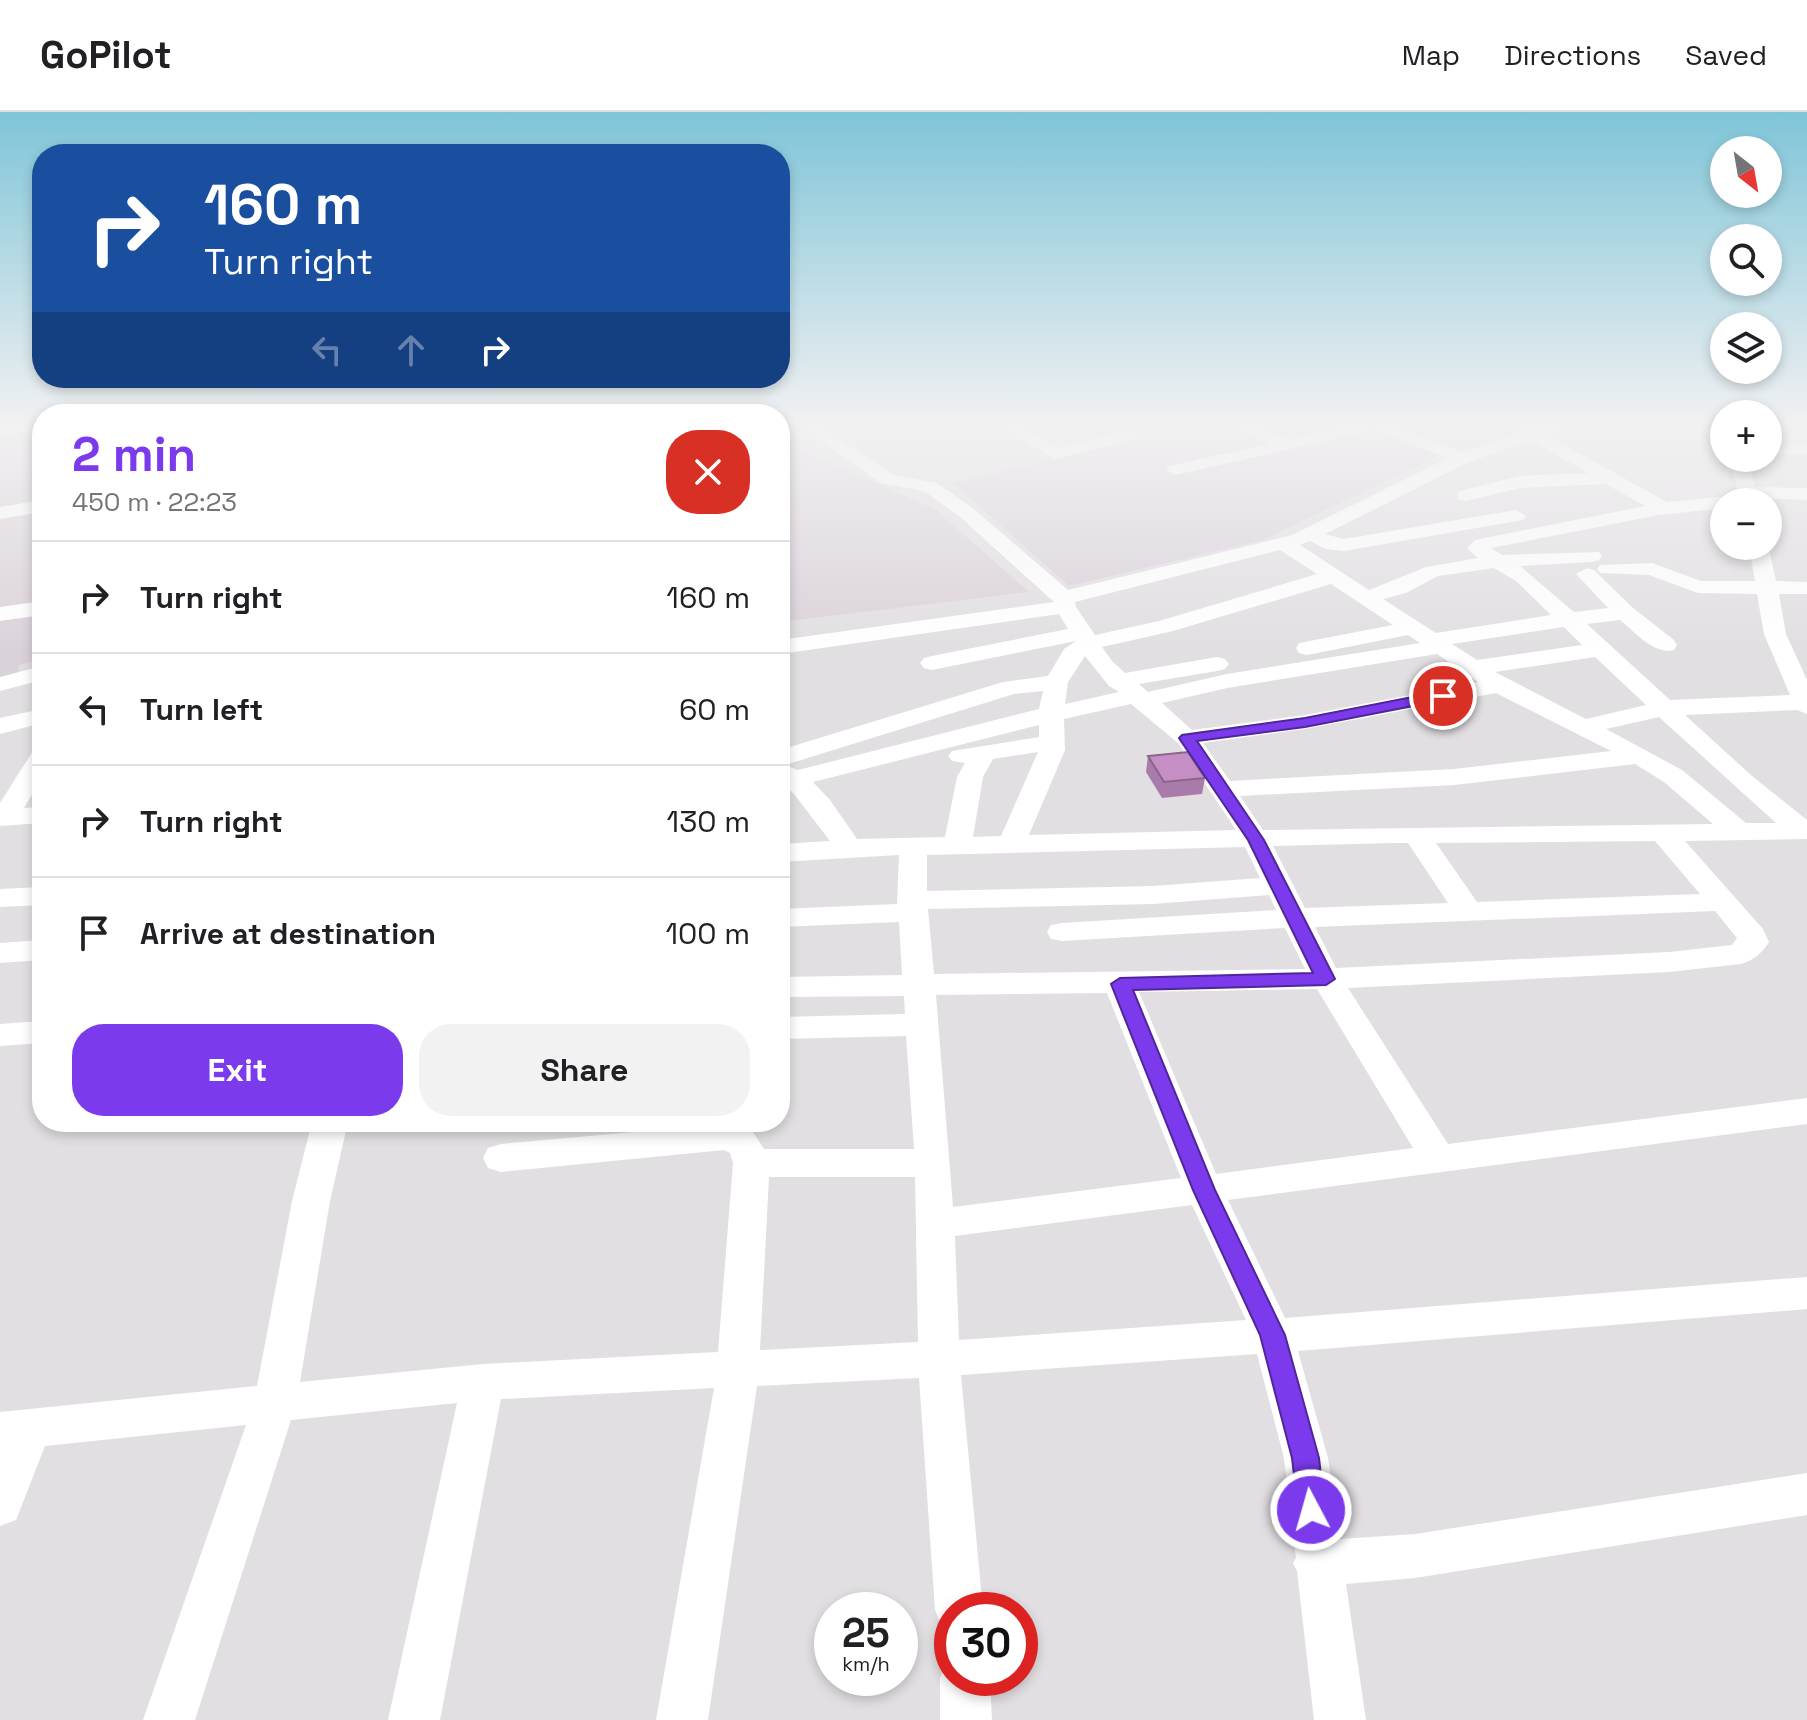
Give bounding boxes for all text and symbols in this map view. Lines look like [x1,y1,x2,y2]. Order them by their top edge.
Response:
text: GoPilot [40,31,172,79]
text: Map [1402,37,1460,73]
text: Directions [1504,37,1641,73]
text: Saved [1685,37,1767,73]
north arrow [1710,136,1782,208]
map controls [1710,136,1782,560]
text: 160 m [204,169,362,240]
icon: right [72,176,176,280]
button: search [1710,224,1782,296]
text: Turn right [204,239,373,285]
button: layers [1710,312,1782,384]
icon: left [305,328,349,372]
icon: ahead [389,328,433,372]
icon: right [473,328,517,372]
button: + [1710,400,1782,472]
text: 2 min [72,424,196,485]
button: close [666,430,750,514]
text: 450 m · 22:23 [72,485,237,519]
button: − [1710,488,1782,560]
icon: right [72,575,116,619]
text: Turn right [140,578,283,617]
text: 160 m [666,578,750,617]
pin [1409,662,1477,730]
icon: arrive [1421,674,1465,718]
icon: left [72,687,116,731]
text: Turn left [140,690,263,729]
text: 60 m [679,690,750,729]
icon: right [72,799,116,843]
text: Turn right [140,802,283,841]
text: 130 m [667,802,750,841]
icon: arrive [72,911,116,955]
text: Arrive at destination [140,914,436,953]
text: 100 m [665,914,750,953]
button: Exit [72,1024,403,1116]
button: Share [419,1024,750,1116]
position arrow [1269,1468,1353,1552]
speed limit sign: 30 [934,1592,1038,1696]
text: 25 [842,1608,890,1659]
text: km/h [842,1651,890,1677]

